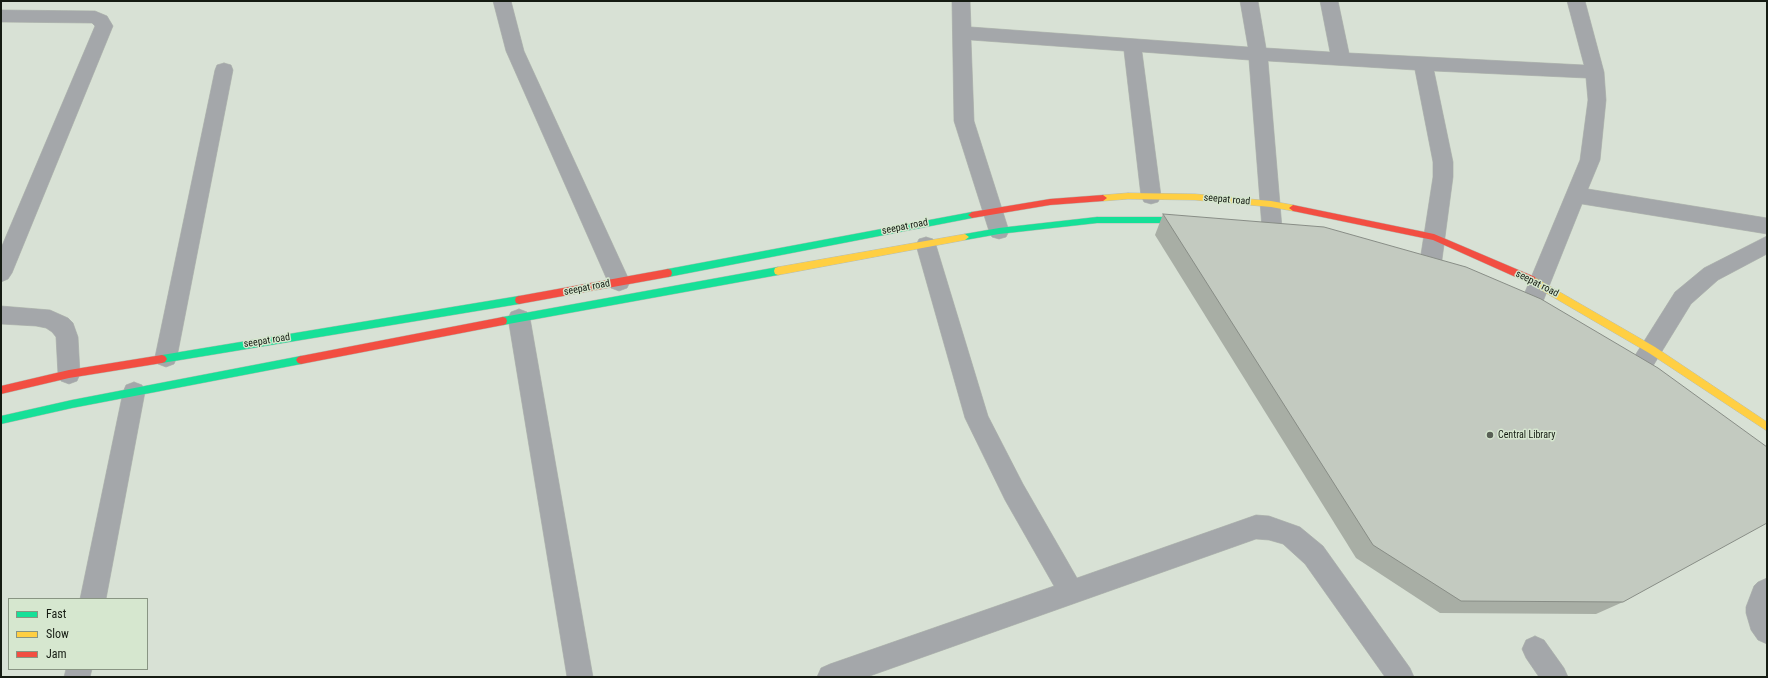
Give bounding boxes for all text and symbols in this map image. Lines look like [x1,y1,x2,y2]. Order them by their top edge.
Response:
street label: seepat road [1203,192,1251,208]
street label: seepat road [881,217,929,237]
street label: seepat road [1514,268,1560,300]
street label: seepat road [563,278,611,298]
street label: seepat road [243,331,291,351]
place label: Central Library [1498,429,1555,441]
marker: Central Library [1485,430,1495,440]
legend [8,598,148,670]
text: Fast [46,607,66,621]
text: Slow [46,627,69,641]
text: Jam [46,647,67,661]

